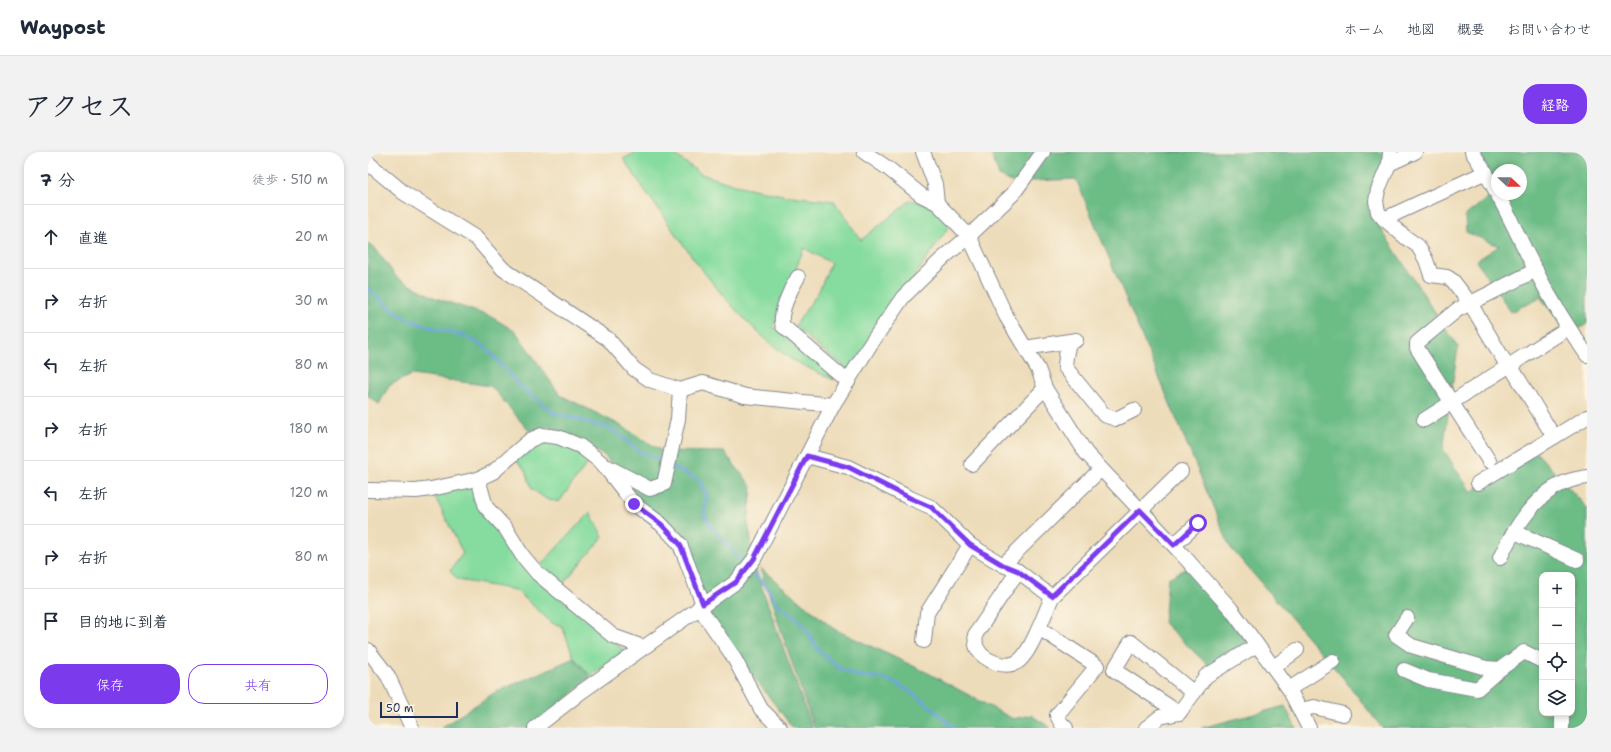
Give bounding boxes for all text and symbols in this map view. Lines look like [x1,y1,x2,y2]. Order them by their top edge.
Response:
text: Waypost [20,15,105,40]
text: ホーム [1344,20,1385,38]
text: 地図 [1407,20,1435,38]
text: 概要 [1457,20,1485,38]
text: お問い合わせ [1507,20,1591,38]
button: 経路 [1523,84,1587,124]
text: アクセス [24,87,134,125]
north arrow [1491,164,1527,200]
text: 7 分 [40,169,75,191]
text: 徒歩 · 510 m [252,171,328,188]
icon: ahead [40,226,62,248]
text: 直進 [78,228,108,248]
text: 20 m [295,228,328,245]
icon: right [40,290,62,312]
text: 右折 [78,292,108,312]
text: 30 m [294,292,328,309]
icon: left [40,354,62,376]
text: 左折 [78,356,108,376]
text: 80 m [294,356,328,373]
icon: right [40,418,62,440]
text: 右折 [78,420,108,440]
text: 180 m [289,420,328,437]
icon: left [40,482,62,504]
text: 左折 [78,484,108,504]
text: 120 m [290,484,328,501]
route end [625,495,643,513]
route start [1189,514,1207,532]
icon: right [40,546,62,568]
text: 右折 [78,548,108,568]
text: 80 m [294,548,328,565]
map controls [1539,572,1575,716]
button: + [1539,572,1575,608]
button: − [1539,608,1575,644]
icon: arrive [40,610,62,632]
text: 目的地に到着 [78,612,168,632]
button: locate [1539,644,1575,680]
button: 保存 [40,664,180,704]
button: 共有 [188,664,328,704]
button: layers [1539,680,1575,716]
scale bar [380,700,458,719]
text: 50 m [386,701,414,716]

